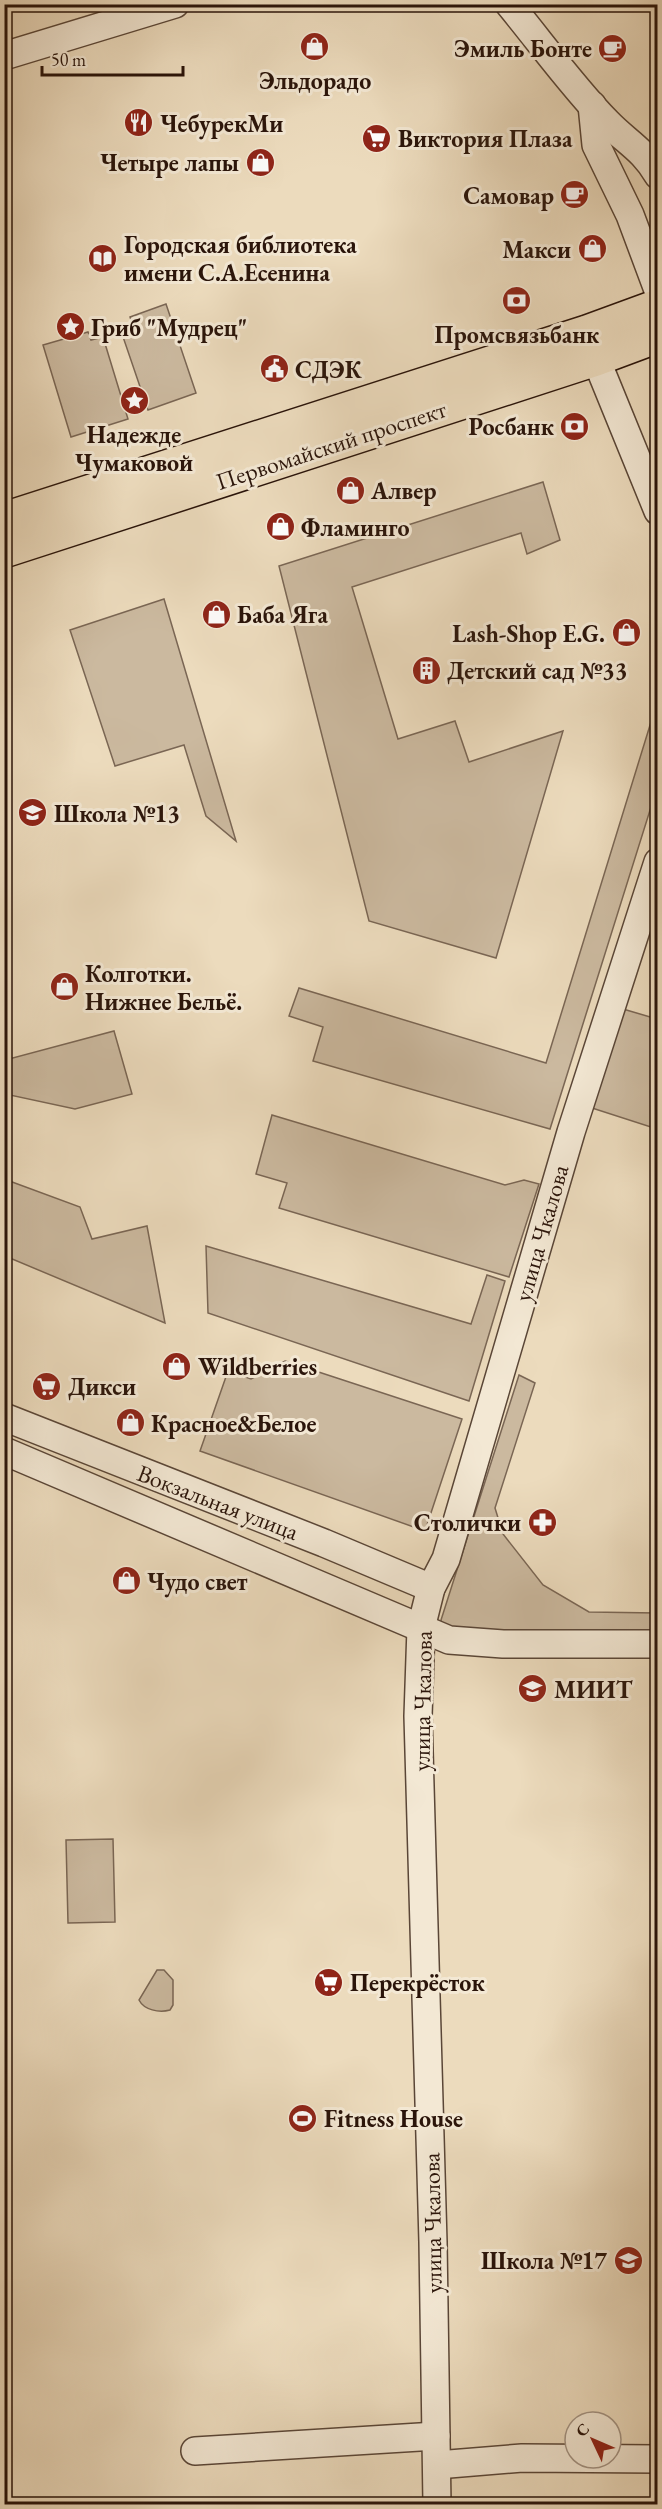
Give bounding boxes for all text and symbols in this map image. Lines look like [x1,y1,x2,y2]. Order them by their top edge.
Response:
shop icon: Эльдорадо [299,31,331,63]
cafe icon: Эмиль Бонте [597,32,629,64]
place label: Эмиль Бонте [454,33,592,64]
scale bar [42,39,183,77]
text: 50 m [51,48,86,71]
place label: Эльдорадо [259,65,371,96]
restaurant icon: ЧебурекМи [123,107,155,139]
place label: ЧебурекМи [160,108,283,140]
supermarket icon: Виктория Плаза [361,122,393,154]
place label: Виктория Плаза [398,123,573,154]
shop icon: Четыре лапы [244,146,276,178]
place label: Четыре лапы [100,147,239,178]
cafe icon: Самовар [559,179,591,211]
place label: Самовар [463,180,554,211]
place label: Городская библиотека имени С.А.Есенина [124,229,357,288]
shop icon: Макси [576,233,608,265]
place label: Макси [502,234,571,265]
library icon: Городская библиотека имени С.А.Есенина [87,242,119,274]
bank icon: Промсвязьбанк [501,285,533,317]
place icon: Гриб "Мудрец" [54,311,86,343]
place label: Гриб "Мудрец" [91,312,247,344]
place label: Промсвязьбанк [435,319,600,350]
public building icon: СДЭК [258,353,290,385]
place label: СДЭК [295,354,363,385]
place icon: Надежде Чумаковой [118,385,150,417]
street label: Первомайский проспект [212,393,450,497]
bank icon: Росбанк [559,410,591,442]
place label: Росбанк [469,411,555,442]
place label: Надежде Чумаковой [75,419,193,479]
shop icon: Алвер [334,474,366,506]
place label: Алвер [370,475,436,506]
shop icon: Фламинго [264,511,296,543]
place label: Фламинго [301,512,410,543]
shop icon: Баба Яга [200,598,232,630]
place label: Баба Яга [237,599,328,630]
shop icon: Lash-Shop E.G. [610,617,642,649]
place label: Lash-Shop E.G. [452,618,605,649]
building icon: Детский сад №33 [410,654,442,686]
place label: Детский сад №33 [447,655,627,686]
school or university icon: Школа №13 [17,797,49,829]
place label: Школа №13 [54,798,180,829]
place label: Колготки. Нижнее Бельё. [85,958,242,1017]
shop icon: Колготки. Нижнее Бельё. [48,971,80,1003]
street label: улица Чкалова [507,1161,575,1305]
shop icon: Wildberries [161,1350,193,1382]
place label: Wildberries [198,1351,317,1382]
supermarket icon: Дикси [31,1370,63,1402]
place label: Дикси [68,1371,136,1402]
shop icon: Красное&Белое [114,1407,146,1439]
place label: Красное&Белое [151,1408,316,1439]
street label: Вокзальная улица [133,1457,304,1547]
pharmacy icon: Столички [526,1506,558,1538]
place label: Столички [414,1507,521,1538]
shop icon: Чудо свет [110,1565,142,1597]
place label: Чудо свет [147,1566,248,1598]
street label: улица Чкалова [405,1630,439,1772]
school or university icon: МИИТ [517,1673,549,1705]
place label: МИИТ [554,1674,633,1705]
supermarket icon: Перекрёсток [313,1966,345,1998]
place label: Перекрёсток [350,1967,485,1998]
sports icon: Fitness House [287,2102,319,2134]
place label: Fitness House [324,2103,463,2134]
street label: улица Чкалова [415,2152,449,2294]
school or university icon: Школа №17 [612,2244,644,2276]
place label: Школа №17 [481,2245,607,2276]
north arrow [563,2410,623,2470]
text: С [571,2419,594,2441]

